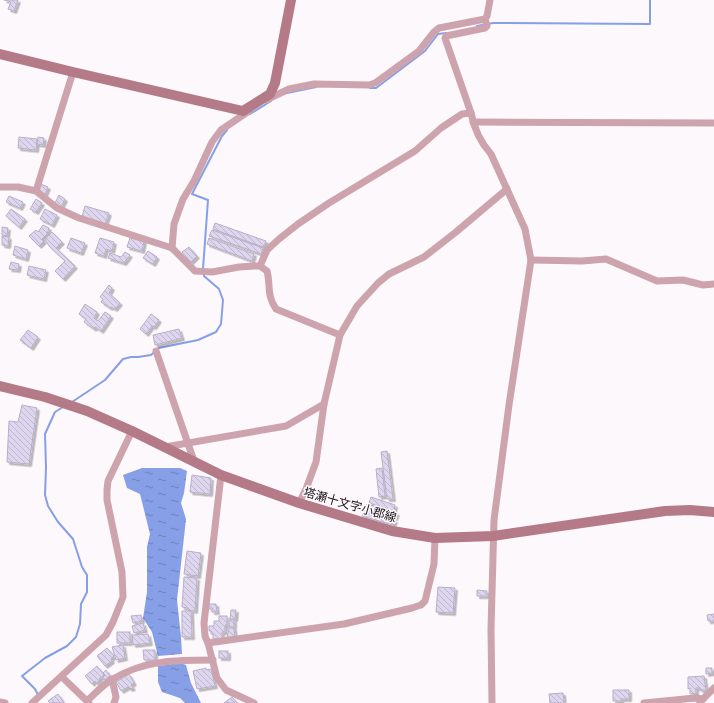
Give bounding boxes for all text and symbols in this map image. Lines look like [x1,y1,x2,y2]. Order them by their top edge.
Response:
street label: 塔瀬十文字小郡線 [302,485,398,525]

